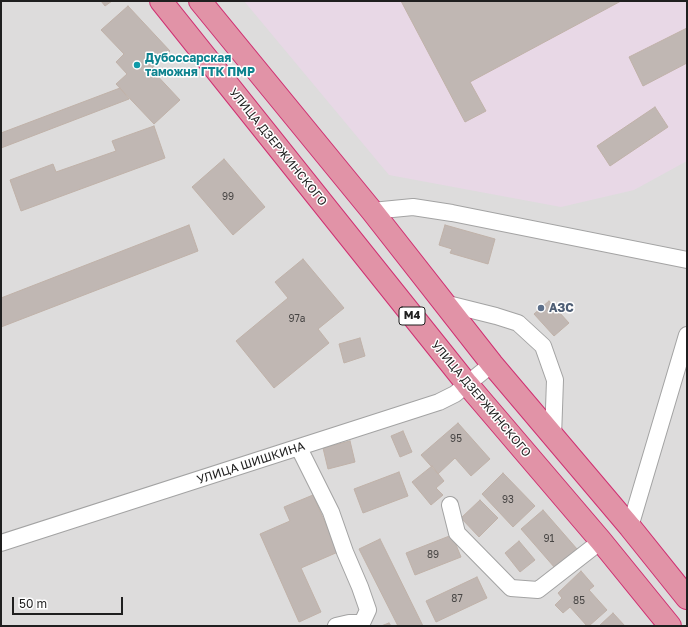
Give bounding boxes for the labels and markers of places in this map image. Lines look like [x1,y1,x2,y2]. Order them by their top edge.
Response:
place label: Дубоссарская таможня ГТК ПМР [145,51,255,79]
marker: Дубоссарская таможня ГТК ПМР [132,60,142,70]
place label: АЗС [549,301,574,315]
marker: АЗС [536,303,546,313]

